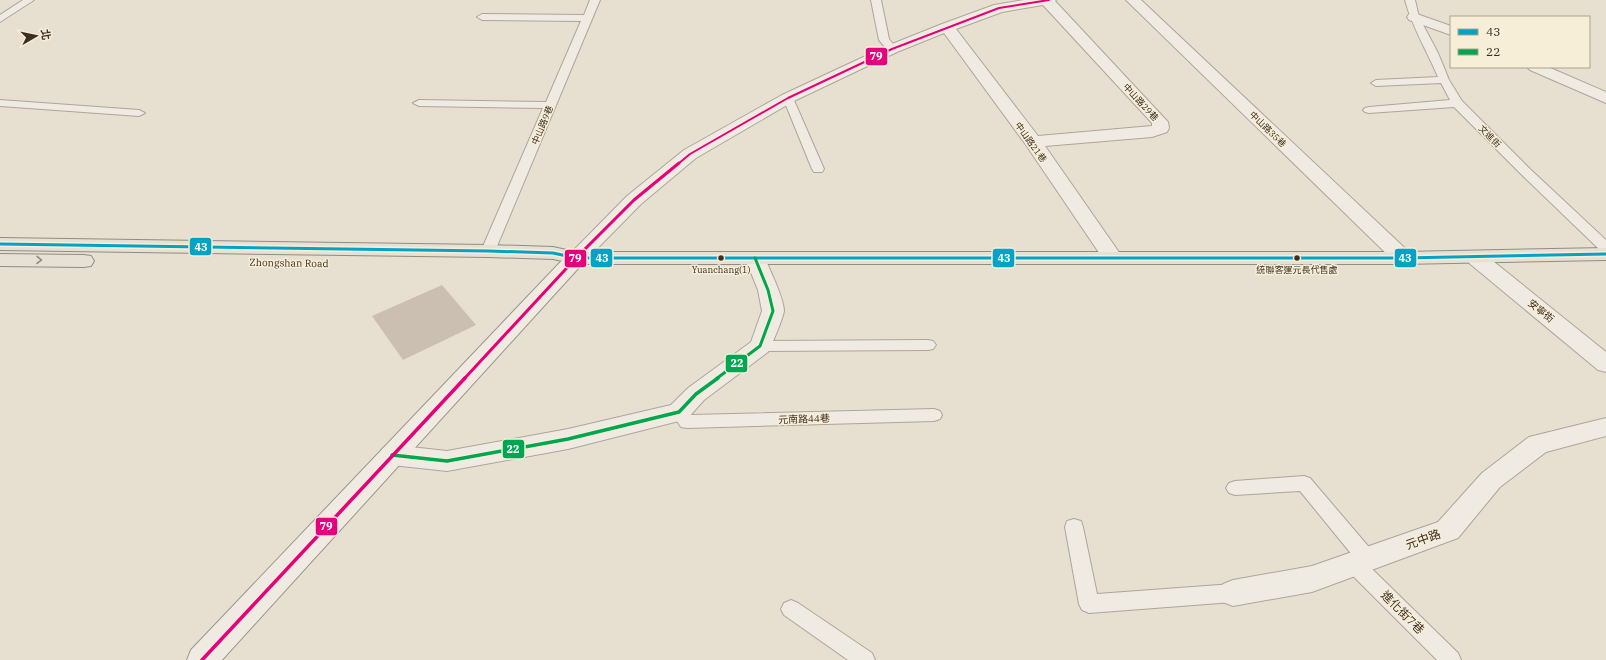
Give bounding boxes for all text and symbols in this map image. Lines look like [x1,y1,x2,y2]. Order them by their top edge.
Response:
north arrow [16,16,56,56]
legend [1450,16,1590,68]
text: 43 [1486,24,1500,39]
text: 北 [38,28,54,41]
text: 22 [1486,44,1500,59]
line badge: 79 [865,47,888,66]
text: 79 [869,49,883,63]
street label: 中山路29巷 [1121,81,1161,123]
street label: 中山路9巷 [529,104,555,146]
street label: 中山路35巷 [1247,109,1289,149]
street label: 中山路21巷 [1013,120,1049,164]
street label: 文進街 [1477,123,1503,149]
line badge: 43 [189,237,212,256]
text: 43 [194,240,208,254]
line badge: 43 [590,248,613,268]
line badge: 43 [992,248,1015,268]
line badge: 43 [1394,248,1417,268]
line badge: 79 [564,249,587,268]
text: 79 [568,251,582,265]
text: 43 [595,251,609,265]
text: 43 [997,251,1011,265]
text: 43 [1398,251,1412,265]
marker: Yuanchang(1) [716,253,726,263]
marker: 統聯客運元長代售處 [1292,253,1302,263]
one-way arrow [36,256,42,264]
street label: Zhongshan Road [249,256,329,270]
place label: Yuanchang(1) [692,264,750,275]
place label: 統聯客運元長代售處 [1256,264,1338,275]
street label: 安寧街 [1525,297,1557,325]
line badge: 22 [725,354,748,373]
text: 22 [730,356,744,370]
street label: 元南路44巷 [778,412,830,426]
line badge: 22 [502,439,525,459]
text: 22 [506,442,520,456]
line badge: 79 [315,517,338,536]
text: 79 [319,519,333,533]
street label: 元中路 [1404,526,1442,552]
street label: 進化街7巷 [1378,587,1428,637]

